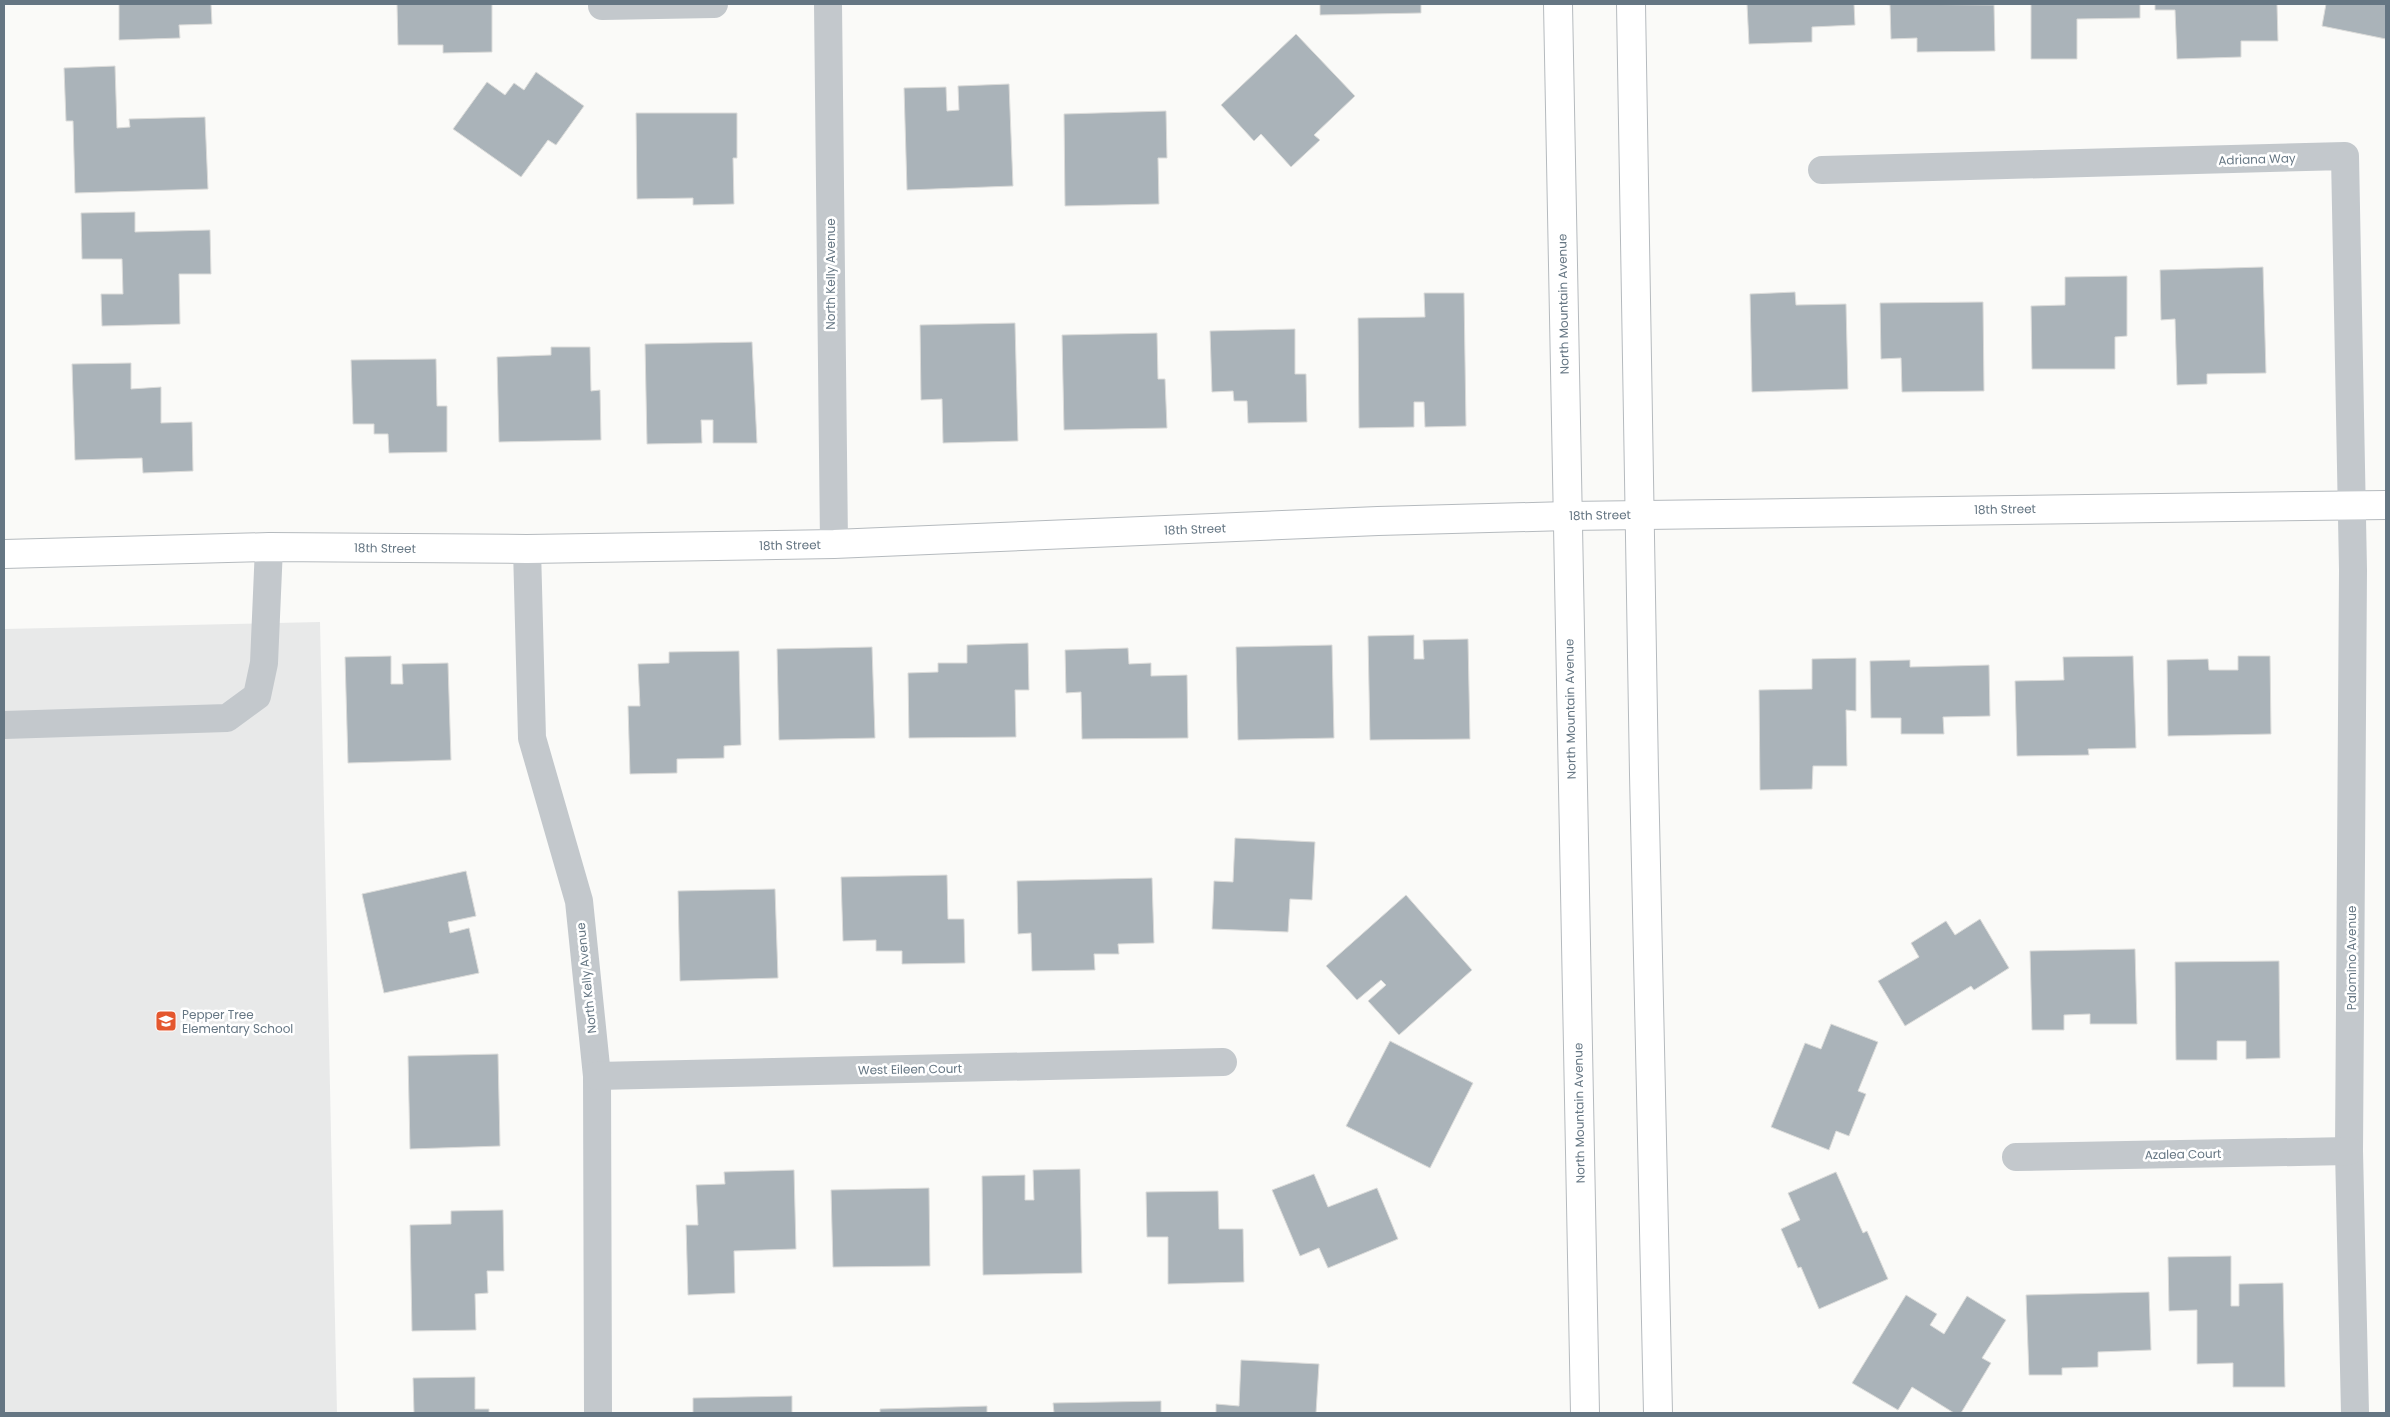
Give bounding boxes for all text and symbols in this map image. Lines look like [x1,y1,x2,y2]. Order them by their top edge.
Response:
street label: Adriana Way [2218,149,2296,169]
street label: North Kelly Avenue [822,218,839,330]
street label: North Mountain Avenue [1553,234,1573,374]
street label: 18th Street [1974,500,2036,518]
street label: 18th Street [1569,506,1631,524]
street label: 18th Street [1164,519,1226,539]
street label: 18th Street [759,536,821,554]
street label: 18th Street [354,539,416,557]
street label: North Mountain Avenue [1560,639,1580,779]
street label: Palomino Avenue [2343,906,2360,1010]
street label: North Kelly Avenue [572,922,600,1034]
place label: Pepper Tree Elementary School [182,1006,293,1037]
school or university icon: Pepper Tree Elementary School [154,1009,178,1033]
street label: North Mountain Avenue [1569,1043,1589,1183]
street label: West Eileen Court [858,1060,962,1078]
street label: Azalea Court [2144,1145,2222,1163]

